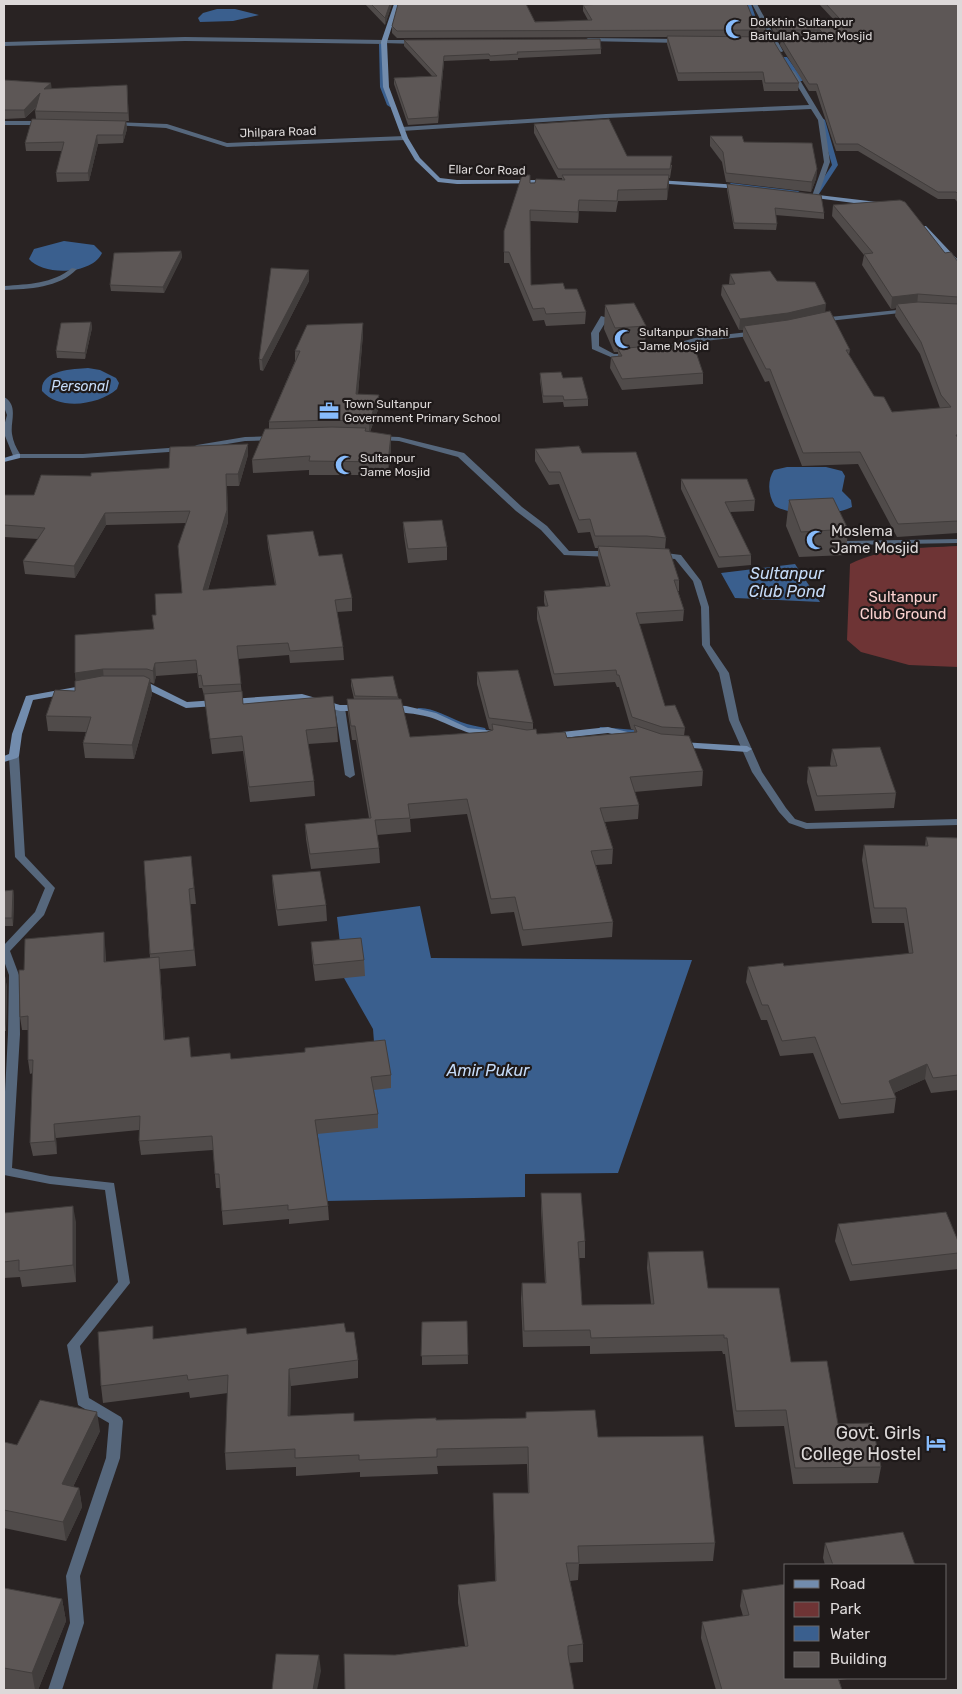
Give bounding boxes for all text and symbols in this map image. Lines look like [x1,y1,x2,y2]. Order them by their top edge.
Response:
place label: Dokkhin Sultanpur Baitullah Jame Mosjid [750,15,872,43]
mosque icon: Dokkhin Sultanpur Baitullah Jame Mosjid [724,18,746,40]
street label: Jhilpara Road [239,124,317,140]
street label: Ellar Cor Road [448,162,526,178]
place label: Sultanpur Shahi Jame Mosjid [639,325,729,353]
mosque icon: Sultanpur Shahi Jame Mosjid [613,328,635,350]
water label: Personal [51,378,109,395]
place label: Town Sultanpur Government Primary School [344,397,500,425]
office icon: Town Sultanpur Government Primary School [318,400,340,422]
place label: Sultanpur Jame Mosjid [360,451,430,479]
mosque icon: Sultanpur Jame Mosjid [334,454,356,476]
place label: Moslema Jame Mosjid [831,522,919,557]
mosque icon: Moslema Jame Mosjid [805,529,827,551]
water label: Sultanpur Club Pond [749,564,826,601]
park label: Sultanpur Club Ground [860,588,946,623]
water label: Amir Pukur [446,1061,530,1080]
place label: Govt. Girls College Hostel [801,1422,921,1465]
hotel icon: Govt. Girls College Hostel [925,1432,947,1454]
legend [784,1564,947,1679]
text: Road [830,1575,866,1593]
text: Park [830,1600,861,1618]
text: Water [830,1625,870,1643]
text: Building [830,1650,887,1668]

